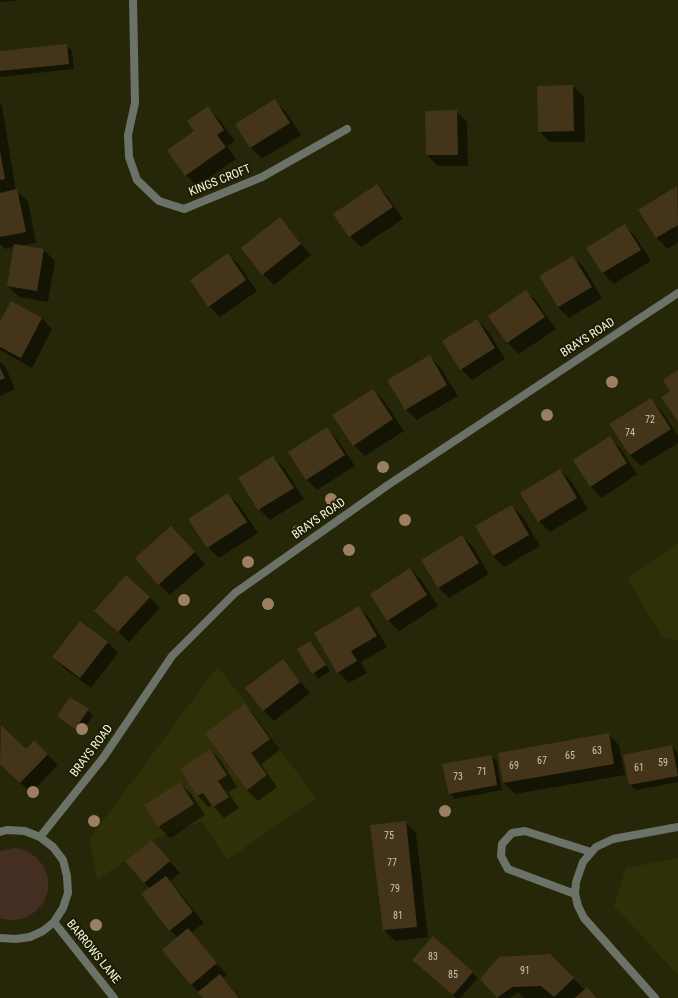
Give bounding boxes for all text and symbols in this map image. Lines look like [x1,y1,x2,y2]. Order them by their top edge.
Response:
street label: KINGS CROFT [187,162,253,200]
street label: BRAYS ROAD [558,315,618,361]
house number: 72 [645,414,655,426]
house number: 74 [625,427,635,439]
street label: BRAYS ROAD [290,495,348,543]
street label: BRAYS ROAD [68,722,116,780]
house number: 63 [592,745,602,757]
house number: 65 [565,750,575,762]
house number: 67 [537,755,547,767]
house number: 59 [658,757,668,769]
house number: 69 [509,760,519,772]
house number: 61 [634,762,644,774]
house number: 71 [477,766,487,778]
house number: 73 [453,771,463,783]
house number: 75 [384,830,394,842]
house number: 77 [387,857,397,869]
house number: 79 [390,883,400,895]
house number: 81 [393,910,403,922]
street label: BARROWS LANE [63,917,123,987]
house number: 83 [428,951,438,963]
house number: 91 [520,965,530,977]
house number: 85 [448,969,458,981]

